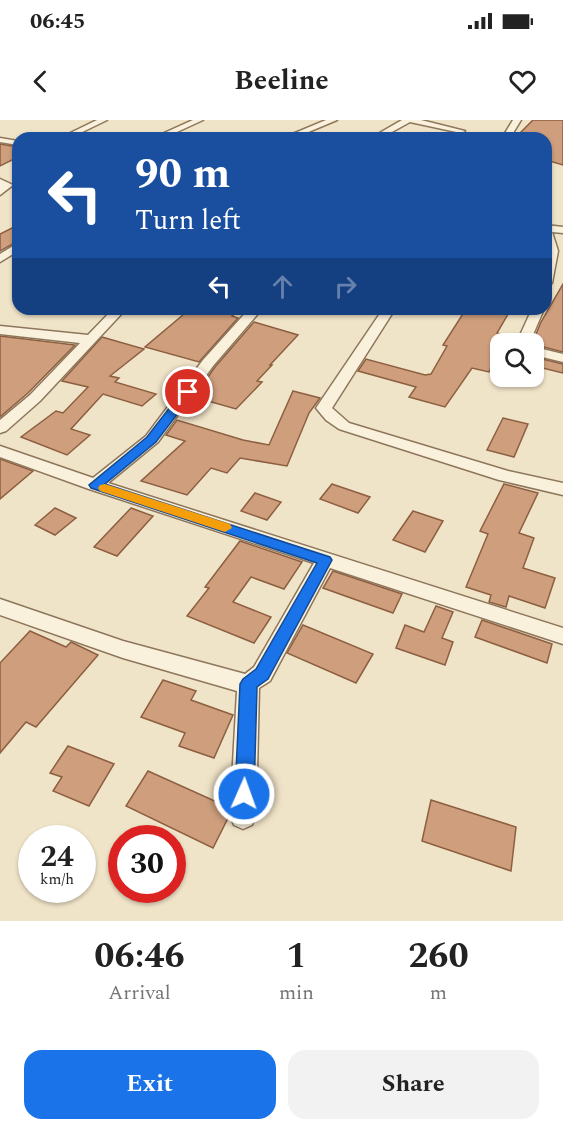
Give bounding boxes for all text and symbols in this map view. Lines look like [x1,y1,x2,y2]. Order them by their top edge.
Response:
text: 06:45 [30,5,85,38]
text: Beeline [234,60,329,102]
icon: back [24,65,57,98]
icon: heart [506,65,539,98]
text: 90 m [135,143,230,206]
icon: left [36,156,114,234]
text: Turn left [135,200,241,242]
icon: left [203,270,236,303]
icon: ahead [266,270,299,303]
icon: right [329,270,362,303]
map controls [490,333,544,387]
button: search [490,333,544,387]
pin [162,366,213,417]
icon: arrive [171,375,204,408]
position arrow [212,762,276,826]
speed limit sign: 30 [108,825,186,903]
text: 24 [40,834,74,880]
text: km/h [40,868,74,891]
text: 06:46 [94,929,185,984]
text: 1 [286,929,307,984]
text: 260 [408,929,469,984]
text: Arrival [108,978,171,1008]
text: min [279,978,314,1008]
text: m [430,978,447,1008]
button: Exit [24,1050,276,1119]
button: Share [288,1050,539,1119]

